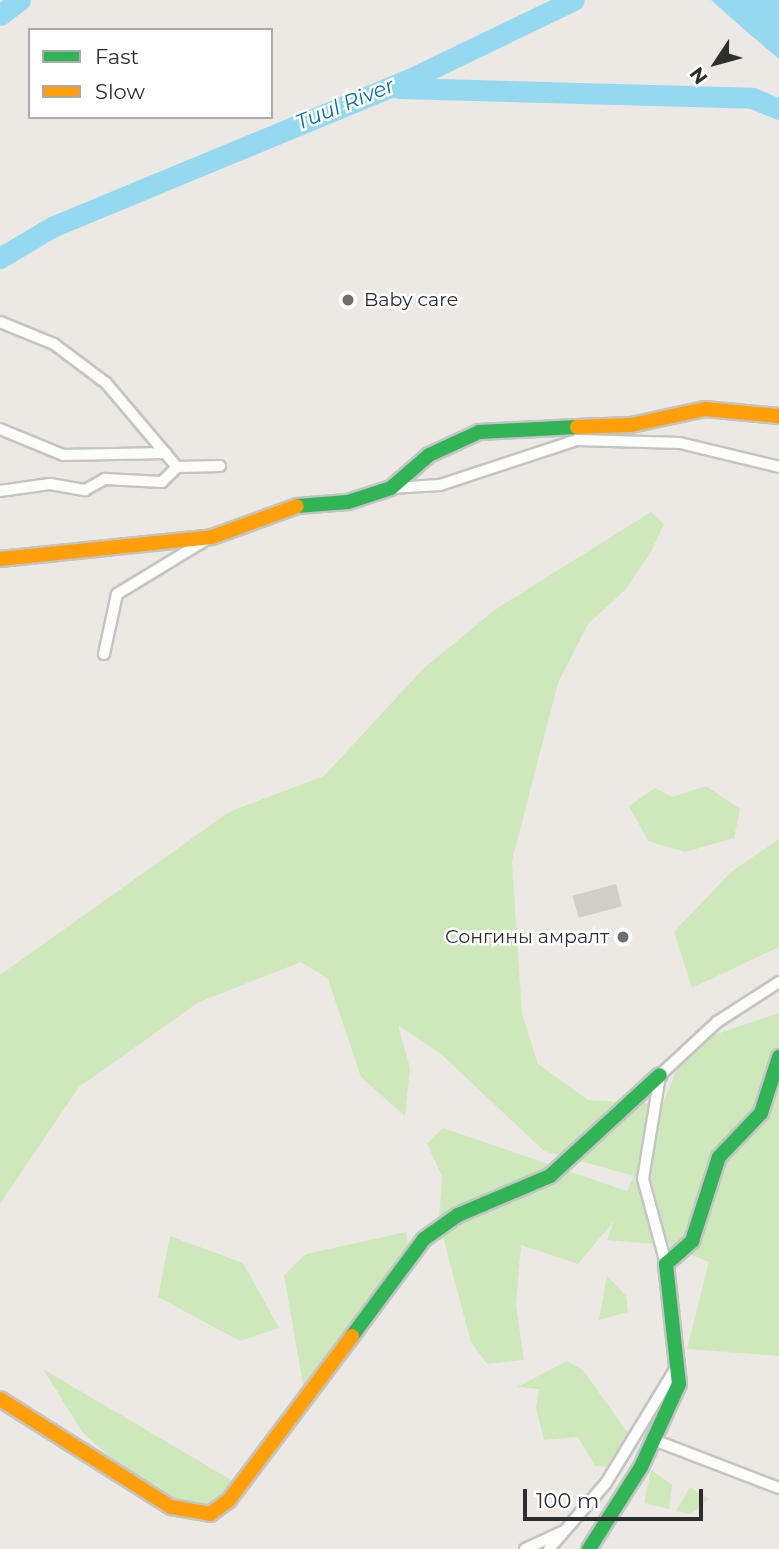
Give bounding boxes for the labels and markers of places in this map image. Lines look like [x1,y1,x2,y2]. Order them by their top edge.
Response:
place label: Baby care [364,289,458,311]
marker: Baby care [338,290,358,310]
place label: Сонгины амралт [445,926,609,948]
marker: Сонгины амралт [615,929,631,945]

